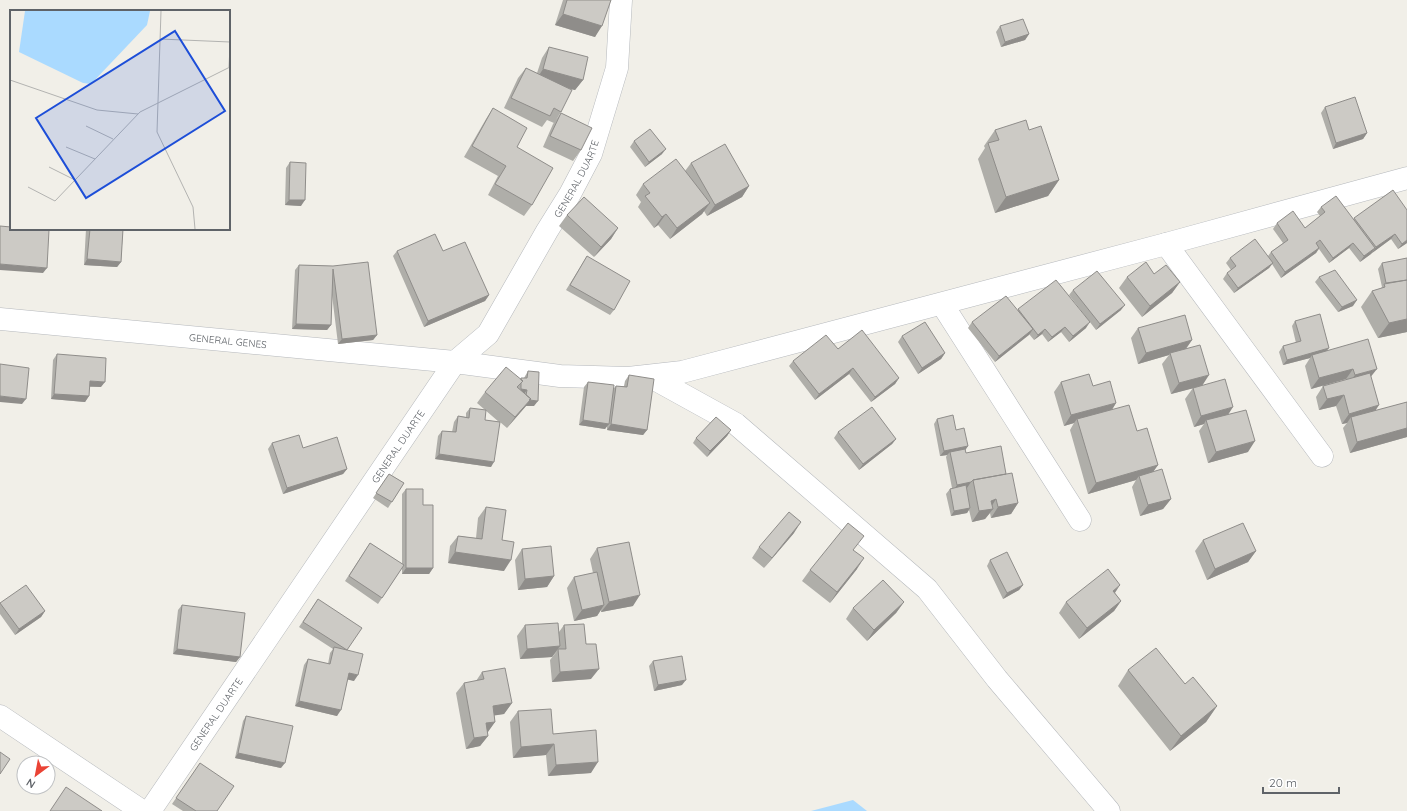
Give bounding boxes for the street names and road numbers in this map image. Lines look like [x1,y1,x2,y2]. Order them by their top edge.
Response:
street label: GENERAL DUARTE [551,138,601,220]
street label: GENERAL GENES [188,330,268,351]
street label: GENERAL DUARTE [368,407,427,485]
street label: GENERAL DUARTE [186,675,245,753]

